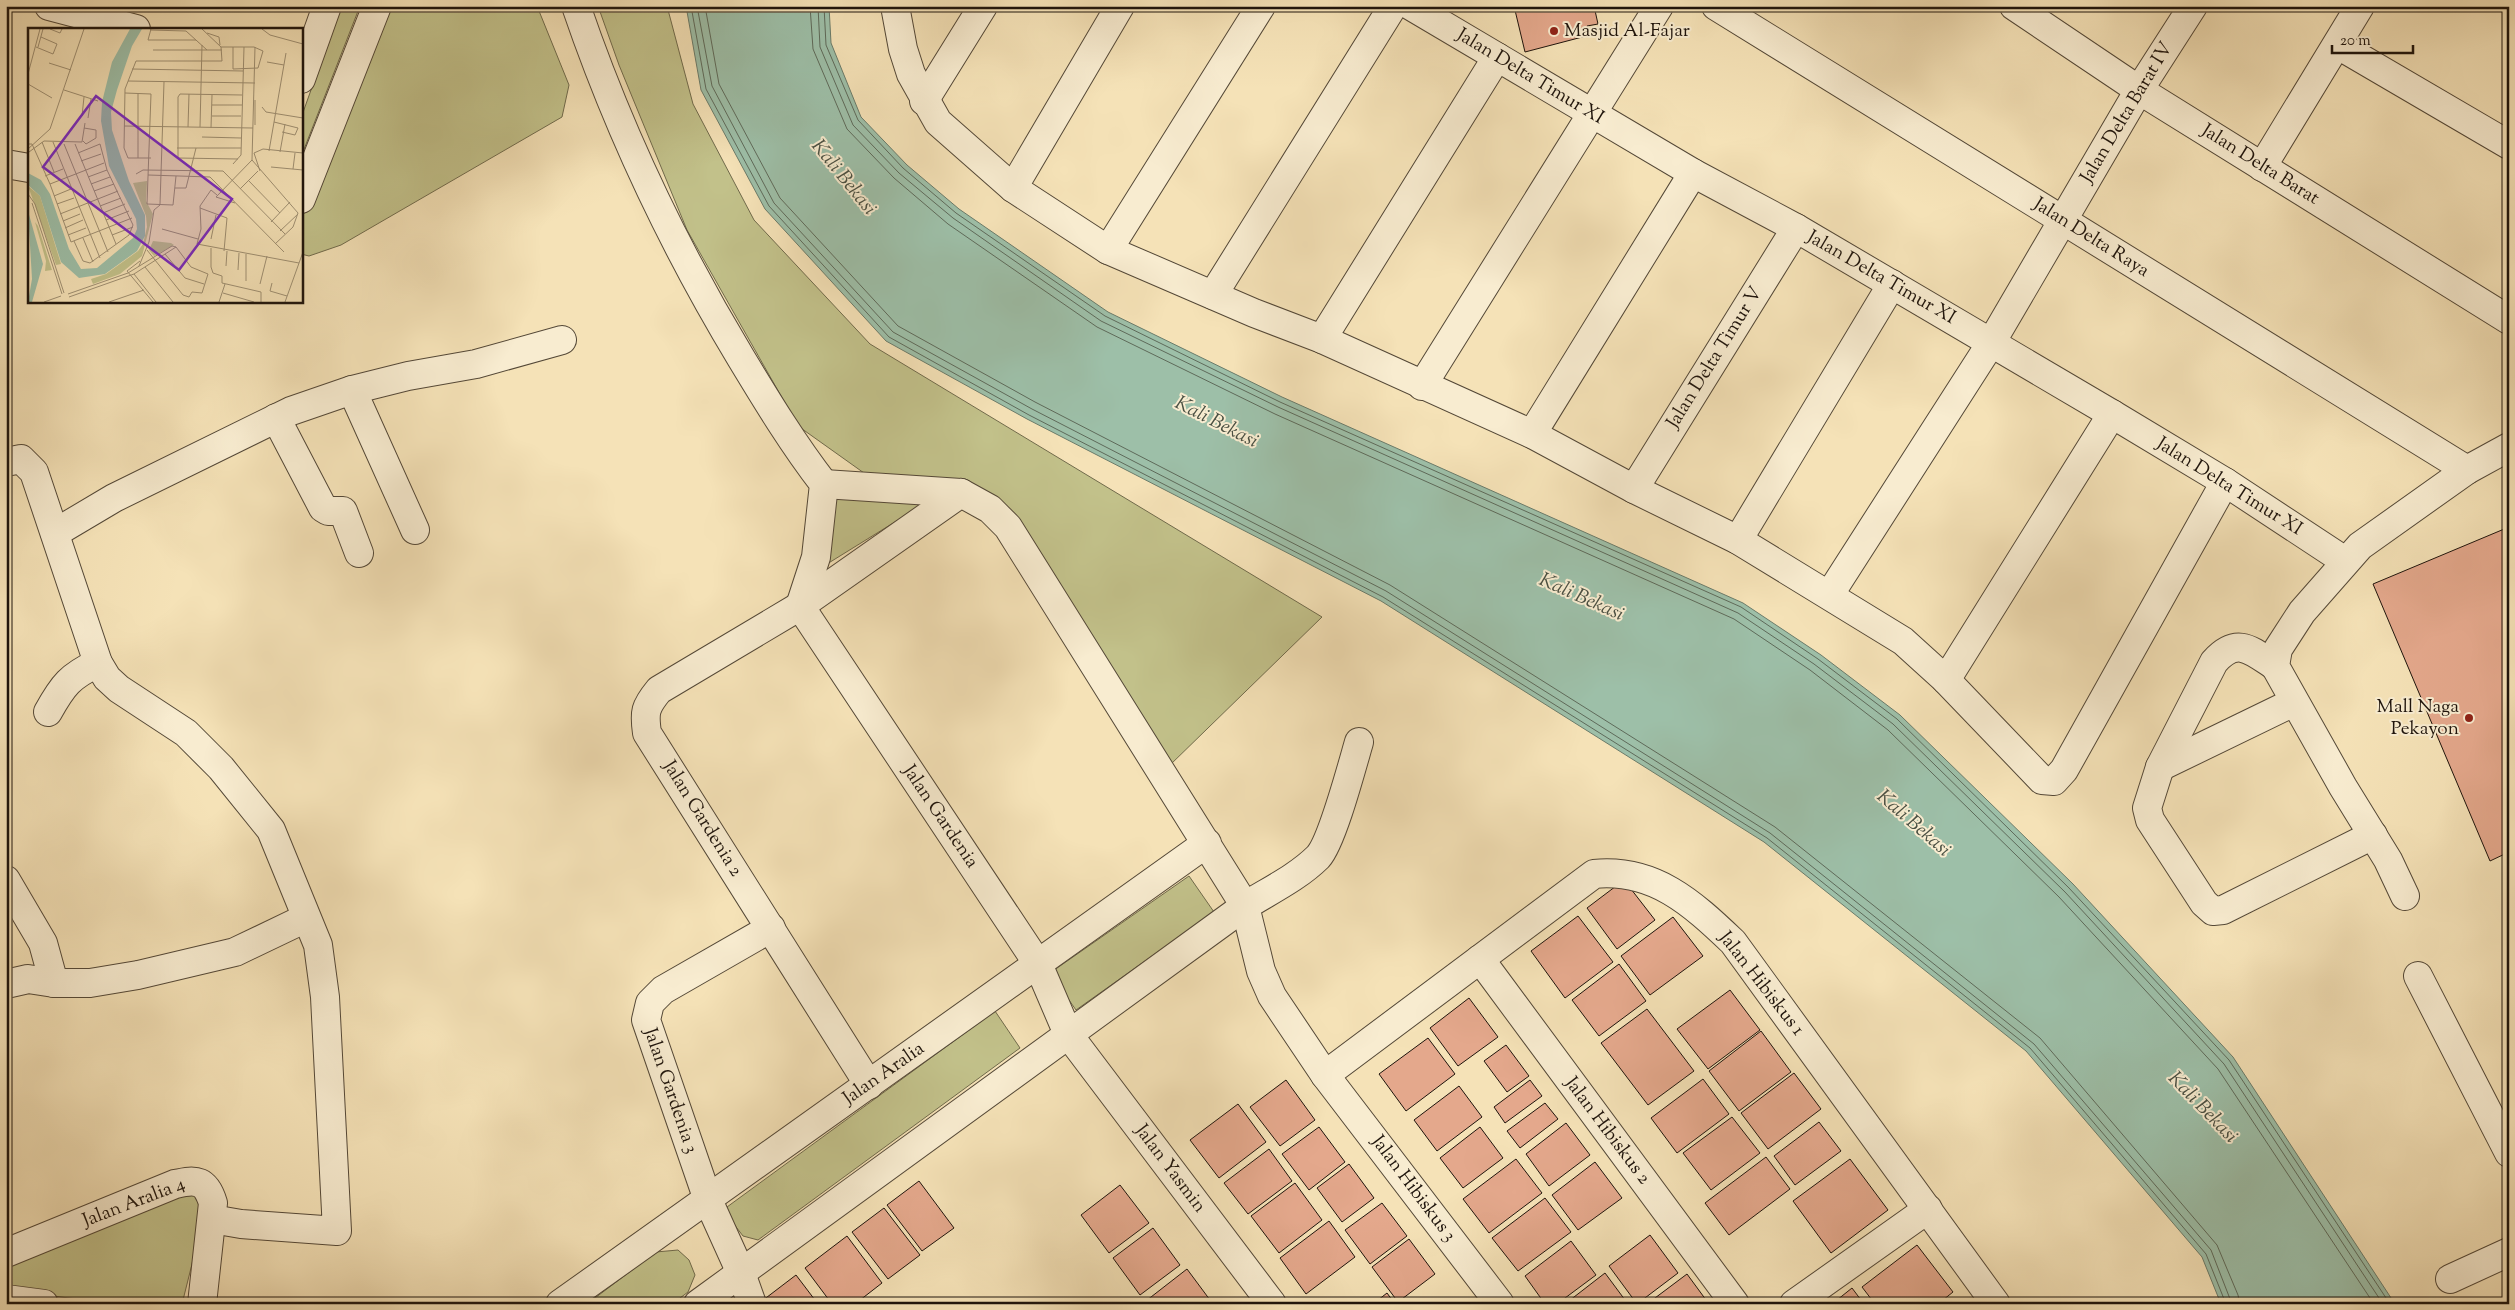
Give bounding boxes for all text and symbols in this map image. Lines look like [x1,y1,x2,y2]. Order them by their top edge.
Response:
place label: Masjid Al-Fajar [1564,18,1690,45]
street label: Jalan Delta Timur XI [1450,22,1609,132]
scale bar [2332,22,2414,54]
marker: Masjid Al-Fajar [1548,25,1560,37]
inset map [28,28,302,302]
text: 20 m [2340,31,2371,52]
street label: Jalan Delta Barat IV [2074,37,2180,189]
street label: Jalan Delta Barat [2195,117,2325,212]
water label: Kali Bekasi [803,134,883,222]
street label: Jalan Delta Raya [2027,191,2154,285]
street label: Jalan Delta Timur XI [1801,224,1960,332]
street label: Jalan Delta Timur V [1660,282,1770,435]
water label: Kali Bekasi [1169,390,1263,456]
street label: Jalan Delta Timur XI [2150,431,2307,543]
water label: Kali Bekasi [1534,566,1628,630]
place label: Mall Naga Pekayon [2377,694,2459,743]
marker: Mall Naga Pekayon [2463,712,2475,724]
street label: Jalan Gardenia 2 [655,755,749,882]
street label: Jalan Gardenia [895,759,985,874]
water label: Kali Bekasi [1869,783,1957,865]
street label: Jalan Hibiskus 1 [1711,925,1811,1042]
street label: Jalan Gardenia 3 [636,1024,704,1157]
street label: Jalan Aralia [837,1036,930,1113]
water label: Kali Bekasi [2160,1065,2244,1151]
street label: Jalan Hibiskus 2 [1557,1071,1656,1190]
street label: Jalan Yasmin [1127,1118,1212,1219]
street label: Jalan Hibiskus 3 [1363,1129,1462,1248]
street label: Jalan Aralia 4 [78,1171,189,1235]

